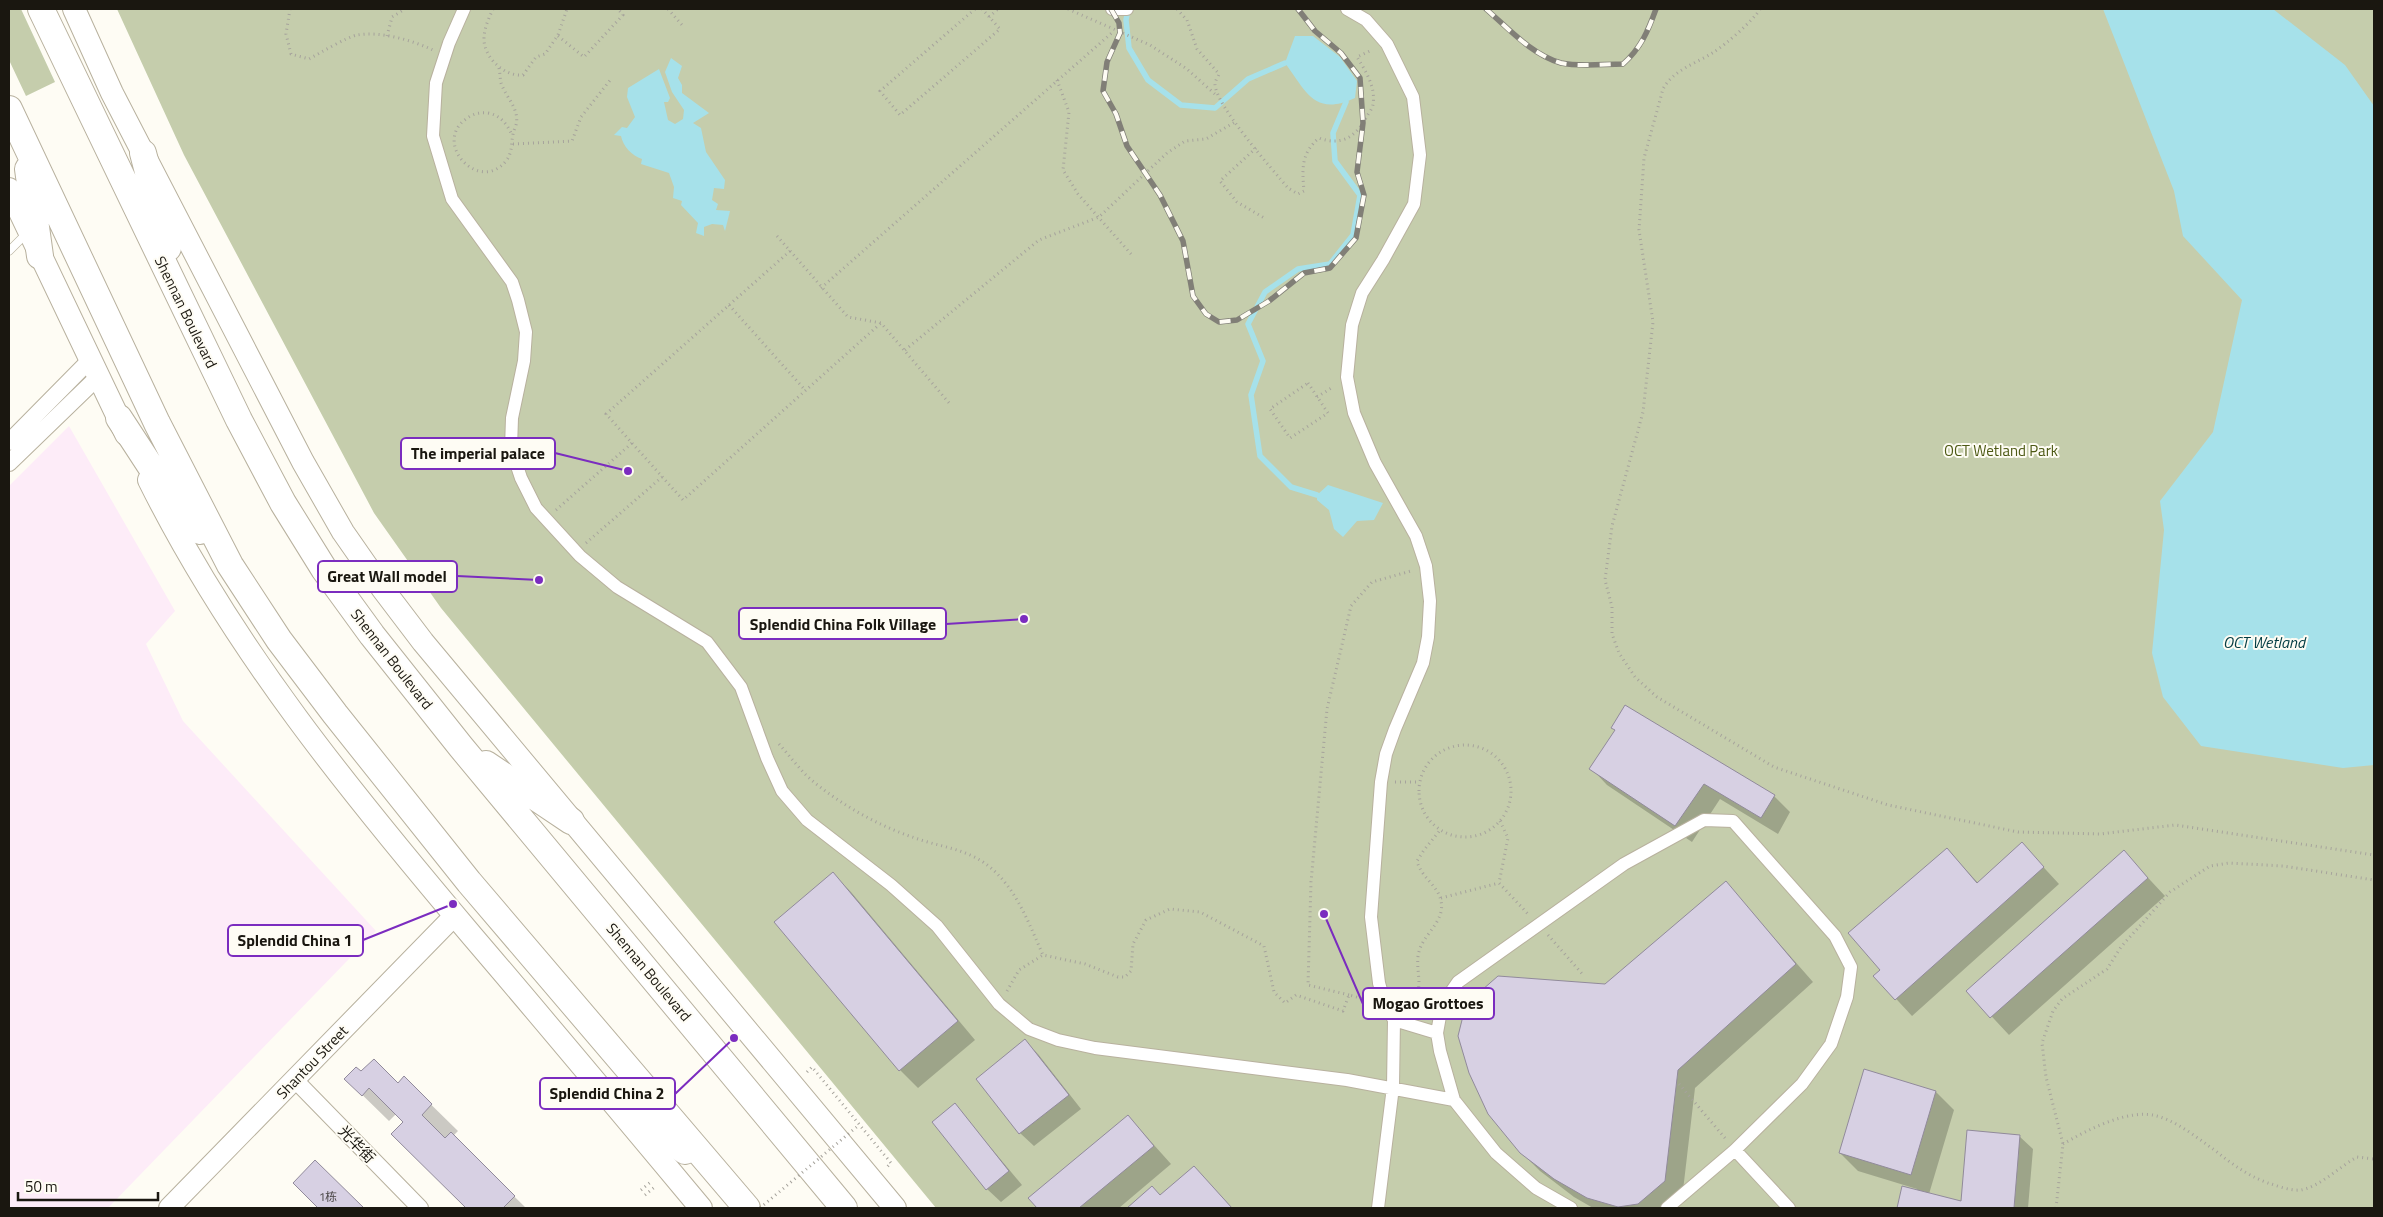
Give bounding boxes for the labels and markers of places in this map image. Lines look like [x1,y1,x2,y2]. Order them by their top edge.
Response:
callout: The imperial palace [401,438,555,469]
callout: Great Wall model [318,561,457,592]
callout: Splendid China Folk Village [739,608,946,639]
callout: Splendid China 1 [228,925,363,956]
callout: Mogao Grottoes [1363,988,1494,1019]
callout: Splendid China 2 [540,1078,675,1109]

